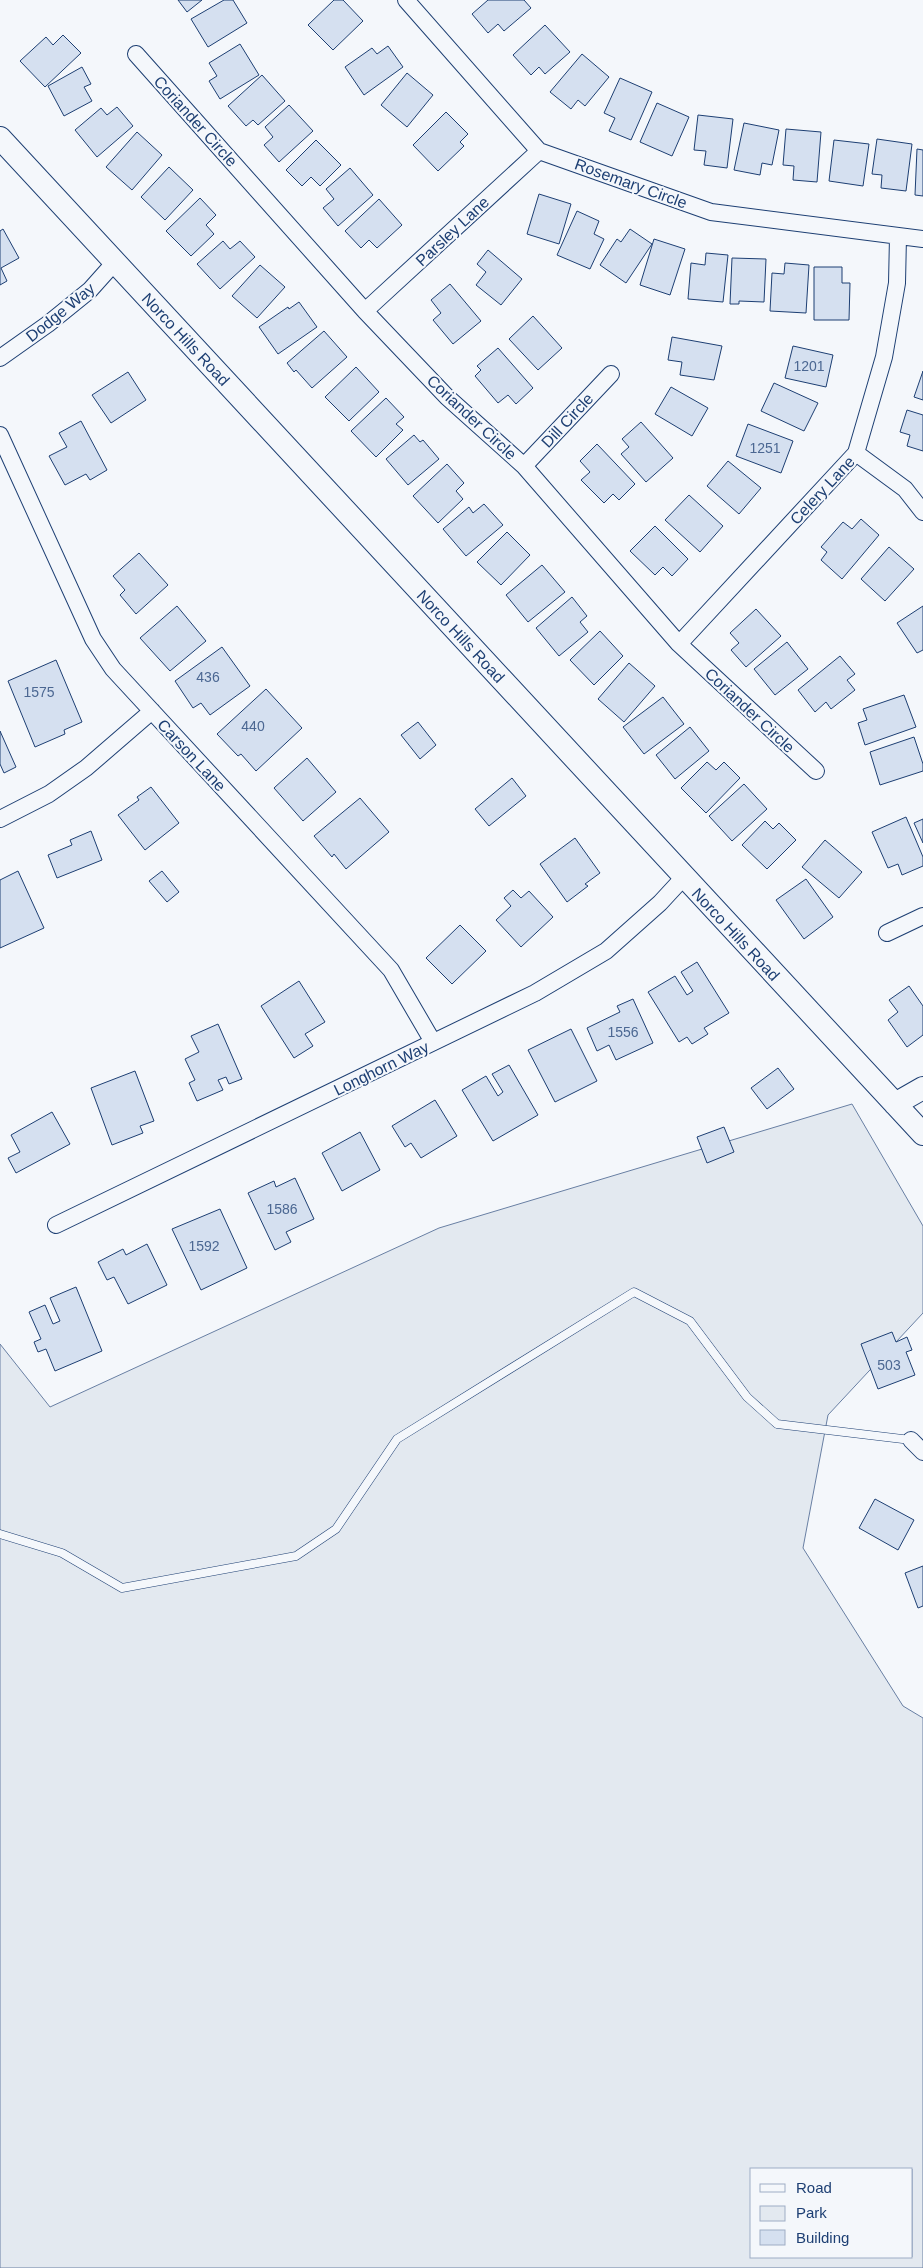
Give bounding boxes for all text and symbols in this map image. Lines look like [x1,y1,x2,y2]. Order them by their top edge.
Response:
street label: Coriander Circle [151,73,241,170]
street label: Rosemary Circle [572,155,689,212]
street label: Parsley Lane [412,193,492,269]
street label: Dodge Way [23,280,98,345]
street label: Norco Hills Road [138,290,233,389]
house number: 1201 [793,358,825,374]
street label: Coriander Circle [424,372,520,463]
street label: Dill Circle [538,390,597,451]
house number: 1251 [749,440,781,456]
street label: Celery Lane [787,453,858,528]
street label: Norco Hills Road [413,587,508,686]
street label: Coriander Circle [702,665,798,756]
house number: 436 [196,669,220,685]
house number: 1575 [23,684,55,700]
street label: Carson Lane [154,716,229,795]
house number: 440 [241,718,265,734]
street label: Norco Hills Road [688,885,783,984]
house number: 1556 [607,1024,639,1040]
street label: Longhorn Way [331,1038,431,1099]
house number: 1586 [266,1201,298,1217]
house number: 1592 [188,1238,220,1254]
house number: 503 [877,1357,901,1373]
legend [750,2168,913,2258]
text: Road [796,2179,832,2196]
text: Park [796,2204,827,2221]
text: Building [796,2229,849,2246]

